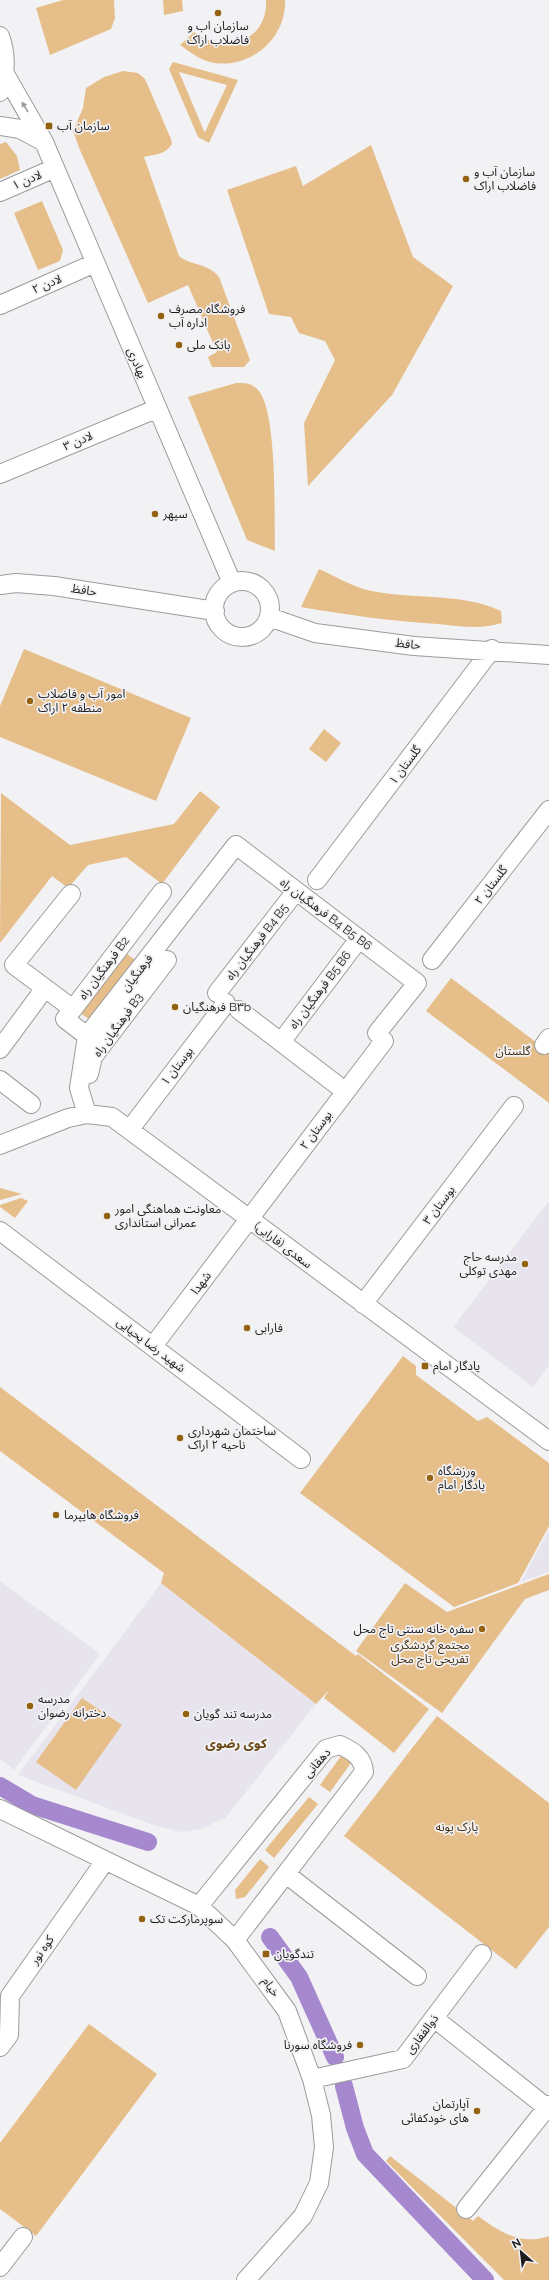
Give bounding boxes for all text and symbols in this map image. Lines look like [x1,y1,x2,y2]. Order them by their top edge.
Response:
marker: سازمان اب و فاضلاب اراک [213,8,223,18]
place label: سازمان اب و فاضلاب اراک [187,19,249,47]
one-way arrow [22,101,29,113]
place label: سازمان آب [57,119,110,133]
marker: سازمان آب [44,121,54,131]
place label: سازمان آب و فاضلاب اراک [474,165,536,193]
street label: لادن ۱ [10,168,44,192]
marker: سازمان آب و فاضلاب اراک [461,174,471,184]
street label: لادن ۲ [30,272,64,296]
place label: فروشگاه مصرف اداره آب [169,302,245,330]
marker: فروشگاه مصرف اداره آب [156,311,166,321]
place label: بانک ملی [187,338,230,352]
marker: بانک ملی [174,340,184,350]
street label: بهادری [124,346,150,381]
street label: لادن ۳ [61,429,95,453]
place label: سپهر [162,507,188,522]
marker: سپهر [150,509,160,519]
street label: حافظ [70,581,98,599]
street label: حافظ [394,636,422,652]
place label: امور آب و فاضلاب منطقه ۲ اراک [38,687,125,715]
marker: امور آب و فاضلاب منطقه ۲ اراک [25,696,35,706]
street label: گلستان ۱ [386,742,425,787]
street label: گلستان ۲ [472,862,511,907]
street label: فرهنگیان راه B4 B5 B6 [277,875,375,953]
street label: فرهنگیان راه B4 B5 [223,901,291,983]
street label: فرهنگیان راه B2 [76,934,132,1002]
street label: فرهنگیان راه B5 B6 [286,948,354,1032]
street label: فرهنگیان [118,952,156,994]
street label: فرهنگیان راه B3 [90,990,146,1060]
place label: فرهنگیان B۳b [183,1000,251,1014]
marker: فرهنگیان B۳b [170,1002,180,1012]
street label: بوستان ۱ [158,1044,196,1088]
park label: گلستان [496,1044,532,1058]
street label: بوستان ۲ [297,1108,335,1152]
street label: بوستان ۳ [420,1183,458,1227]
place label: معاونت هماهنگی امور عمرانی استانداری [114,1202,221,1230]
marker: معاونت هماهنگی امور عمرانی استانداری [102,1211,112,1221]
street label: سعدی (فارابی) [251,1219,315,1271]
place label: مدرسه حاج مهدی توکلی [459,1250,517,1278]
marker: مدرسه حاج مهدی توکلی [520,1259,530,1269]
street label: شهدا [188,1269,214,1297]
street label: شهید رضا یحیایی [114,1315,188,1375]
place label: فارابی [255,1321,283,1335]
marker: فارابی [242,1323,252,1333]
place label: یادگار امام [433,1359,480,1375]
marker: یادگار امام [420,1361,430,1371]
place label: ساختمان شهرداری ناحیه ۲ اراک [188,1424,276,1452]
marker: ساختمان شهرداری ناحیه ۲ اراک [175,1433,185,1443]
place label: ورزشگاه یادگار امام [438,1464,485,1494]
marker: ورزشگاه یادگار امام [425,1473,435,1483]
place label: فروشگاه هایپرما [64,1508,139,1523]
marker: فروشگاه هایپرما [51,1510,61,1520]
place label: سفره خانه سنتی تاج محل [353,1622,474,1638]
marker: سفره خانه سنتی تاج محل [477,1624,487,1634]
park label: مجتمع گردشگری تفریحی تاج محل [390,1638,470,1668]
place label: مدرسه دخترانه رضوان [38,1692,107,1720]
marker: مدرسه دخترانه رضوان [25,1701,35,1711]
place label: مدرسه تند گویان [194,1707,272,1721]
marker: مدرسه تند گویان [181,1709,191,1719]
district label: کوی رضوی [205,1736,267,1751]
street label: دهقانی [301,1745,334,1780]
park label: پارک پونه [436,1820,478,1835]
place label: سوپرمارکت تک [150,1912,223,1927]
marker: سوپرمارکت تک [137,1914,147,1924]
street label: کوه نور [27,1932,57,1968]
place label: تندگویان [274,1947,314,1961]
marker: تندگویان [261,1949,271,1959]
street label: خیام [258,1974,283,2001]
street label: ذوالفقاری [403,2011,442,2057]
place label: فروشگاه سورنا [284,2038,352,2052]
marker: فروشگاه سورنا [355,2040,365,2050]
place label: آپارتمان های خودکفائی [402,2097,469,2125]
marker: آپارتمان های خودکفائی [472,2106,482,2116]
north arrow [501,2232,541,2272]
text: N [510,2236,523,2251]

